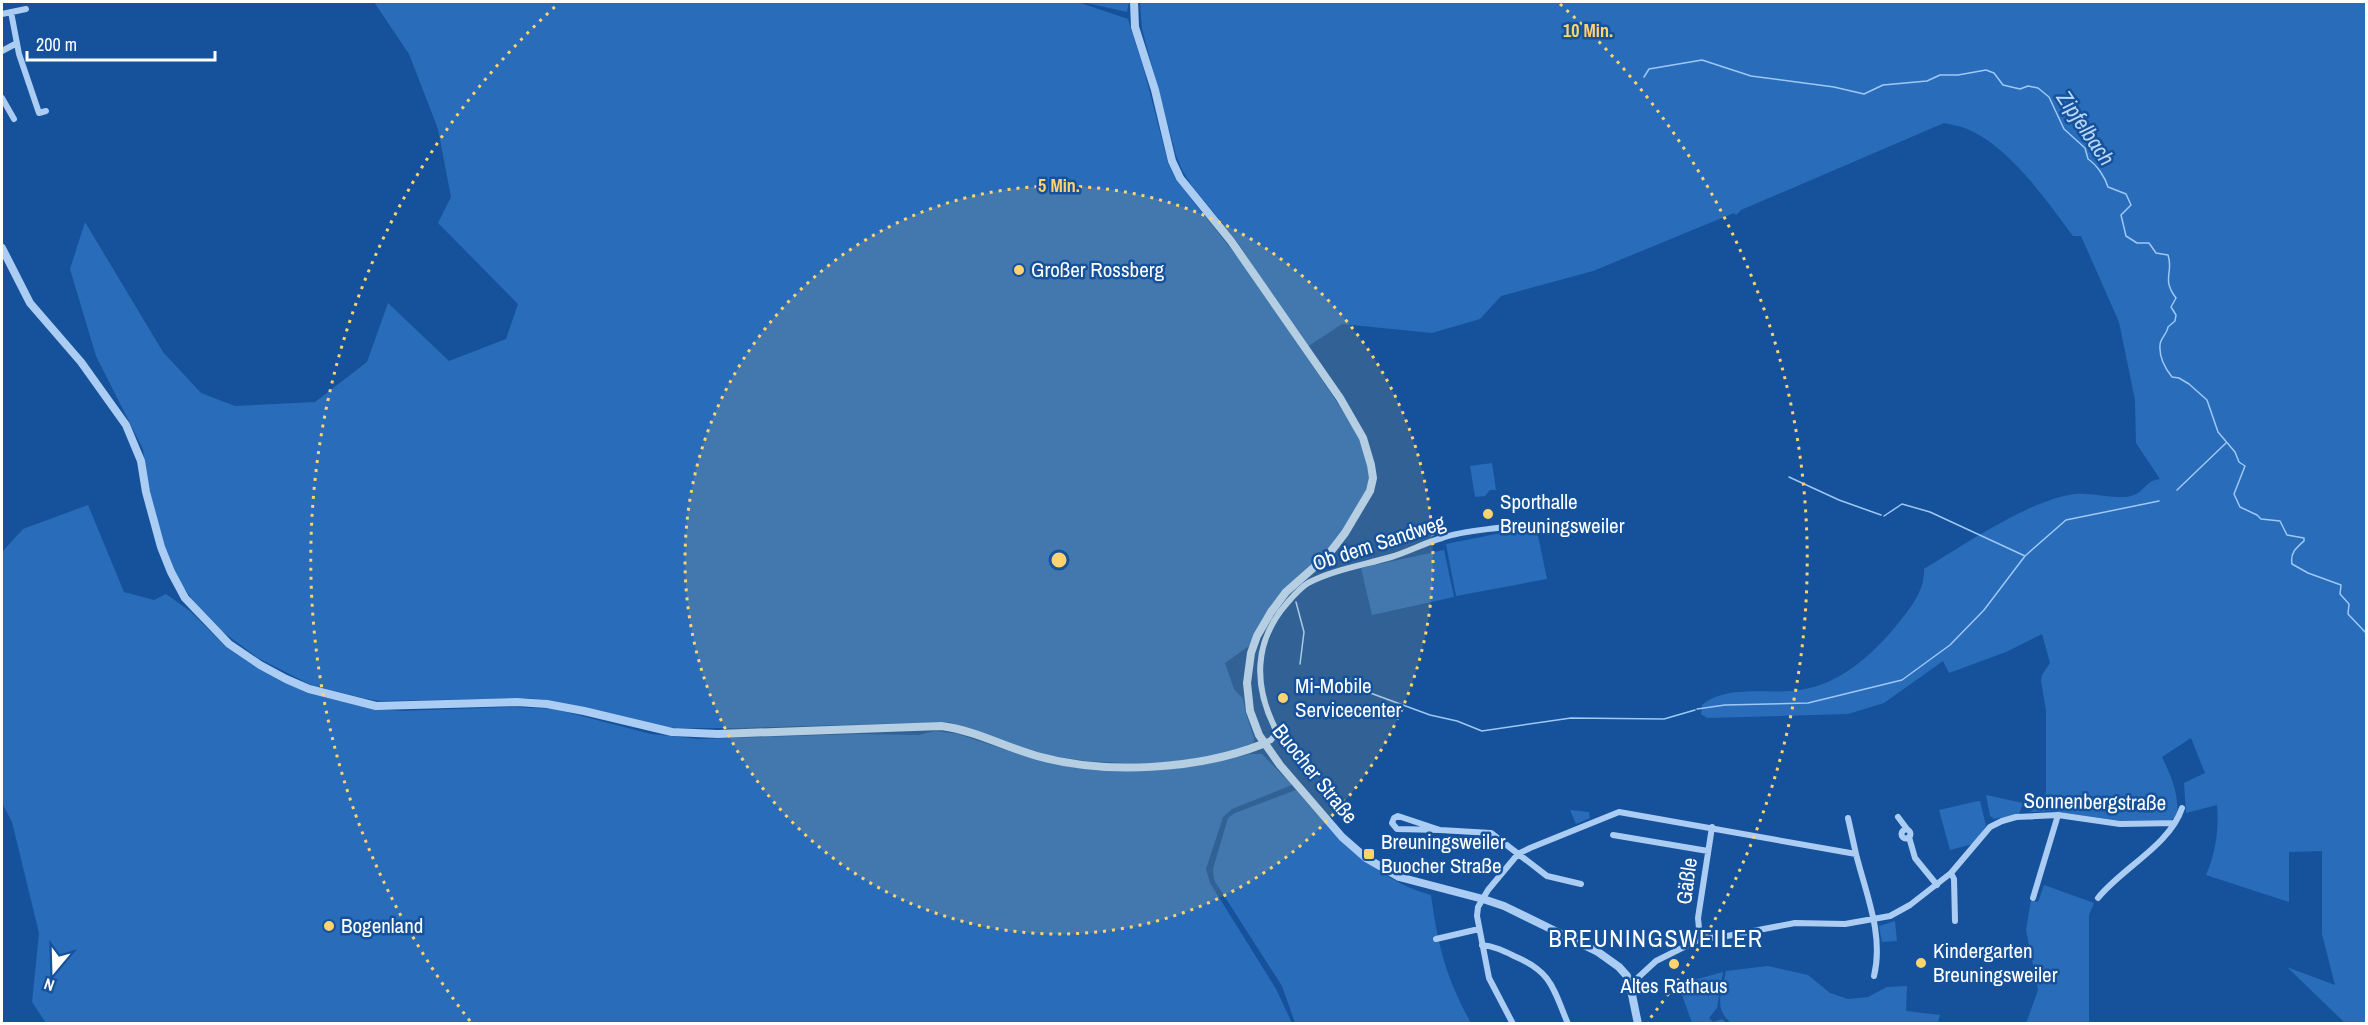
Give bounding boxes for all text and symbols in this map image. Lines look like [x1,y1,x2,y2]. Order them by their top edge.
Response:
text: 10 Min. [1563,18,1613,43]
scale bar [27,24,214,62]
text: 200 m [36,32,77,57]
water label: Zipfelbach [2049,84,2122,171]
text: 5 Min. [1038,173,1080,198]
place label: Großer Rossberg [1031,255,1164,284]
marker: Großer Rossberg [1012,263,1026,277]
place label: Sporthalle Breuningsweiler [1500,487,1625,540]
street label: Ob dem Sandweg [1309,507,1449,578]
marker: Sporthalle Breuningsweiler [1481,507,1495,521]
centre of rings [1049,550,1069,570]
place label: Mi-Mobile Servicecenter [1295,671,1402,724]
marker: Mi-Mobile Servicecenter [1276,691,1290,705]
street label: Buocher Straße [1266,718,1365,830]
street label: Sonnenbergstraße [2023,786,2167,817]
place label: Breuningsweiler Buocher Straße [1381,827,1506,880]
marker: Breuningsweiler Buocher Straße [1362,847,1376,861]
street label: Gäßle [1669,856,1704,906]
place label: Bogenland [341,911,423,940]
marker: Bogenland [322,919,336,933]
district label: BREUNINGSWEILER [1549,922,1763,954]
place label: Kindergarten Breuningsweiler [1933,936,2058,989]
north arrow [24,941,84,1001]
marker: Kindergarten Breuningsweiler [1914,956,1928,970]
marker: Altes Rathaus [1667,957,1681,971]
place label: Altes Rathaus [1619,971,1728,1000]
text: N [41,973,57,997]

